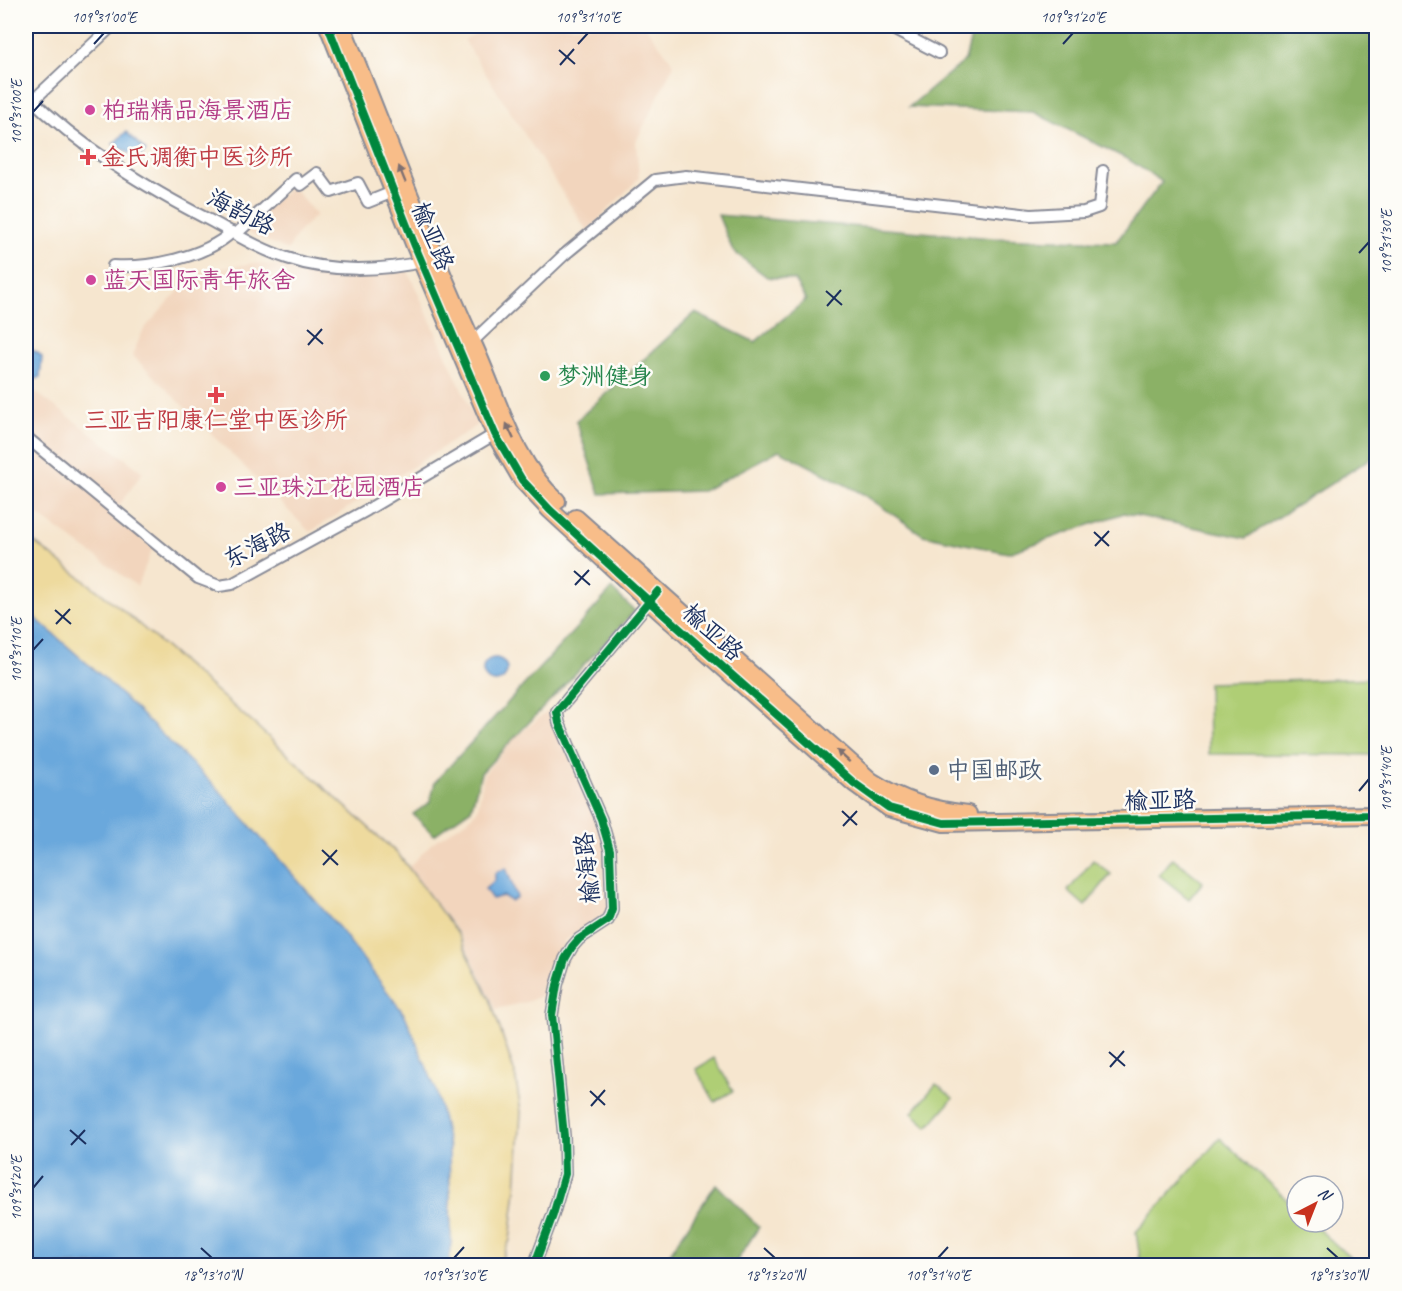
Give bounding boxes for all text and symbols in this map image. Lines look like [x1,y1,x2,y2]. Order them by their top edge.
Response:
text: 109°31'00"E [72,8,138,27]
text: 109°31'10"E [556,8,622,27]
text: 109°31'20"E [1041,8,1107,27]
text: 109°31'00"E [7,78,26,144]
place label: 柏瑞精品海景酒店 [102,95,294,125]
marker: 柏瑞精品海景酒店 [83,103,97,117]
place label: 金氏调衡中医诊所 [101,142,293,172]
marker: 金氏调衡中医诊所 [79,148,97,166]
one-way arrow [396,165,406,183]
street label: 海韵路 [202,182,280,242]
street label: 榆亚路 [405,197,461,275]
text: 109°31'30"E [1377,208,1396,274]
place label: 蓝天国际青年旅舍 [103,265,295,295]
marker: 蓝天国际青年旅舍 [84,273,98,287]
place label: 梦洲健身 [557,361,653,391]
marker: 梦洲健身 [538,369,552,383]
marker: 三亚吉阳康仁堂中医诊所 [207,386,225,404]
place label: 三亚吉阳康仁堂中医诊所 [84,405,348,435]
one-way arrow [506,422,515,439]
place label: 三亚珠江花园酒店 [233,472,425,502]
marker: 三亚珠江花园酒店 [214,480,228,494]
street label: 东海路 [218,515,296,575]
street label: 榆亚路 [676,597,750,667]
text: 109°31'10"E [7,616,26,682]
text: 109°31'40"E [1377,745,1396,811]
one-way arrow [836,749,850,763]
place label: 中国邮政 [946,755,1042,785]
marker: 中国邮政 [927,763,941,777]
street label: 榆亚路 [1124,784,1196,816]
street label: 榆海路 [568,831,606,905]
text: 109°31'20"E [7,1154,26,1220]
north arrow [1285,1174,1345,1234]
text: N [1314,1183,1337,1206]
text: 18°13'10"N [182,1266,245,1285]
text: 109°31'30"E [422,1266,488,1285]
text: 18°13'20"N [745,1266,808,1285]
text: 109°31'40"E [906,1266,972,1285]
text: 18°13'30"N [1308,1266,1371,1285]

